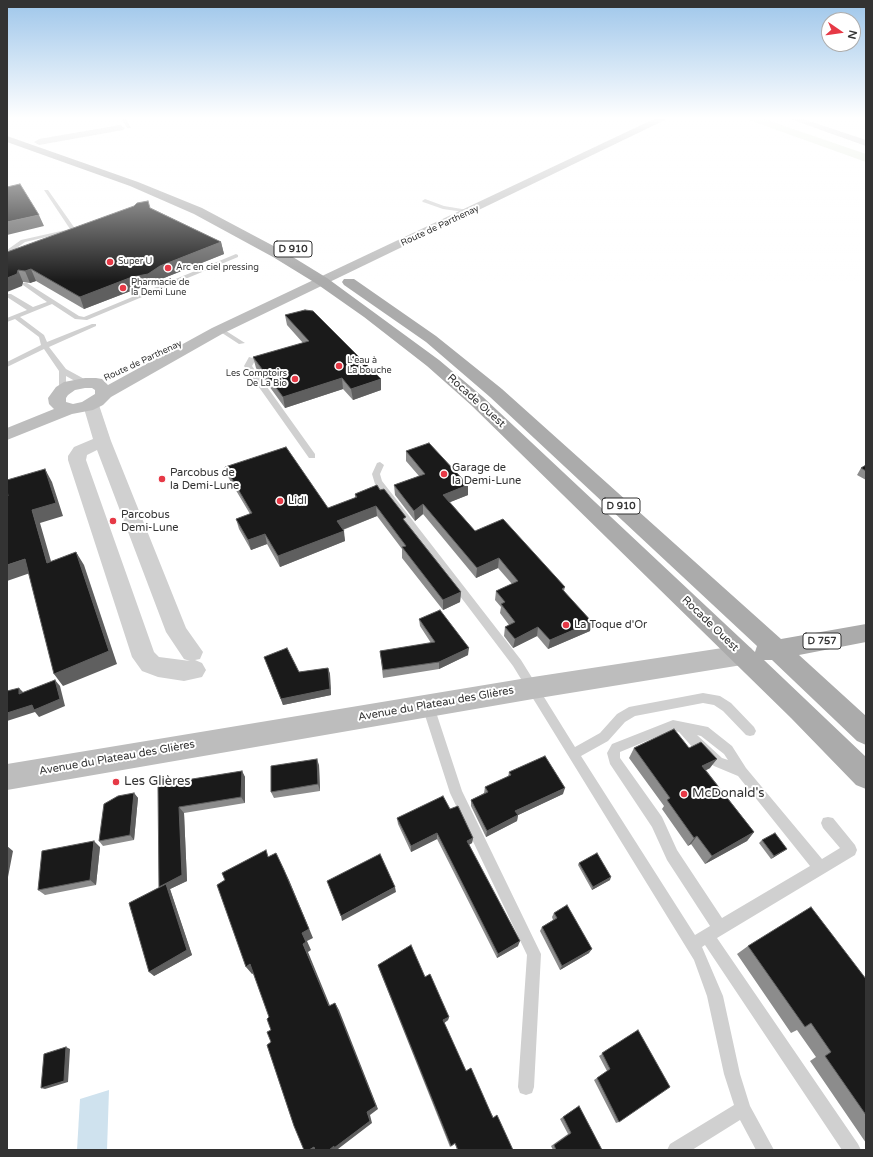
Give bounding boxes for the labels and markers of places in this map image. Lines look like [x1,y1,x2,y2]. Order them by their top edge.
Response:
marker: Super U [105,257,115,267]
place label: Super U [118,257,152,267]
marker: Arc en ciel pressing [163,263,173,273]
place label: Arc en ciel pressing [176,263,259,273]
place label: Pharmacie de la Demi Lune [131,278,190,299]
marker: Pharmacie de la Demi Lune [118,283,128,293]
place label: L'eau à La bouche [347,356,392,377]
marker: L'eau à La bouche [334,361,344,371]
place label: Les Comptoirs De La Bio [226,369,287,390]
marker: Les Comptoirs De La Bio [290,374,300,384]
place label: Garage de la Demi-Lune [452,461,521,487]
place label: Parcobus de la Demi-Lune [170,466,239,492]
marker: Garage de la Demi-Lune [439,469,449,479]
marker: Parcobus de la Demi-Lune [157,474,167,484]
place label: Lidl [288,494,307,508]
marker: Lidl [275,496,285,506]
place label: Parcobus Demi-Lune [121,508,179,534]
marker: Parcobus Demi-Lune [108,516,118,526]
place label: La Toque d'Or [574,618,647,632]
marker: La Toque d'Or [561,620,571,630]
place label: Les Glières [124,774,191,790]
marker: Les Glières [111,777,121,787]
place label: McDonald's [692,786,765,802]
marker: McDonald's [679,789,689,799]

